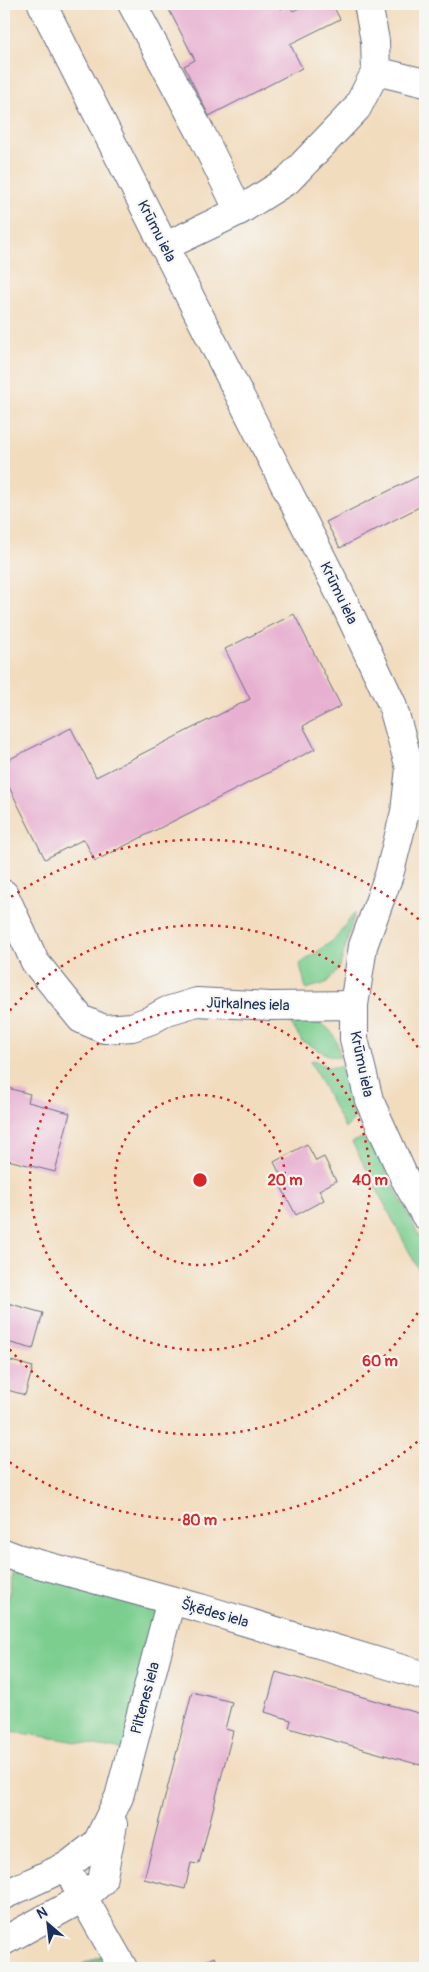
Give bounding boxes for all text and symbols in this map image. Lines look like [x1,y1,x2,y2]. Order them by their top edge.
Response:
street label: Krūmu iela [133,197,180,265]
street label: Krūmu iela [315,559,362,627]
street label: Jūrkalnes iela [206,994,290,1015]
street label: Krūmu iela [345,1029,378,1099]
centre of rings [191,1171,209,1189]
text: 20 m [267,1171,303,1190]
text: 40 m [352,1171,388,1190]
text: 60 m [362,1352,398,1371]
text: 80 m [183,1511,217,1530]
street label: Šķēdes iela [179,1595,251,1632]
street label: Piltenes iela [127,1660,164,1736]
north arrow [22,1900,72,1950]
text: N [34,1903,50,1923]

